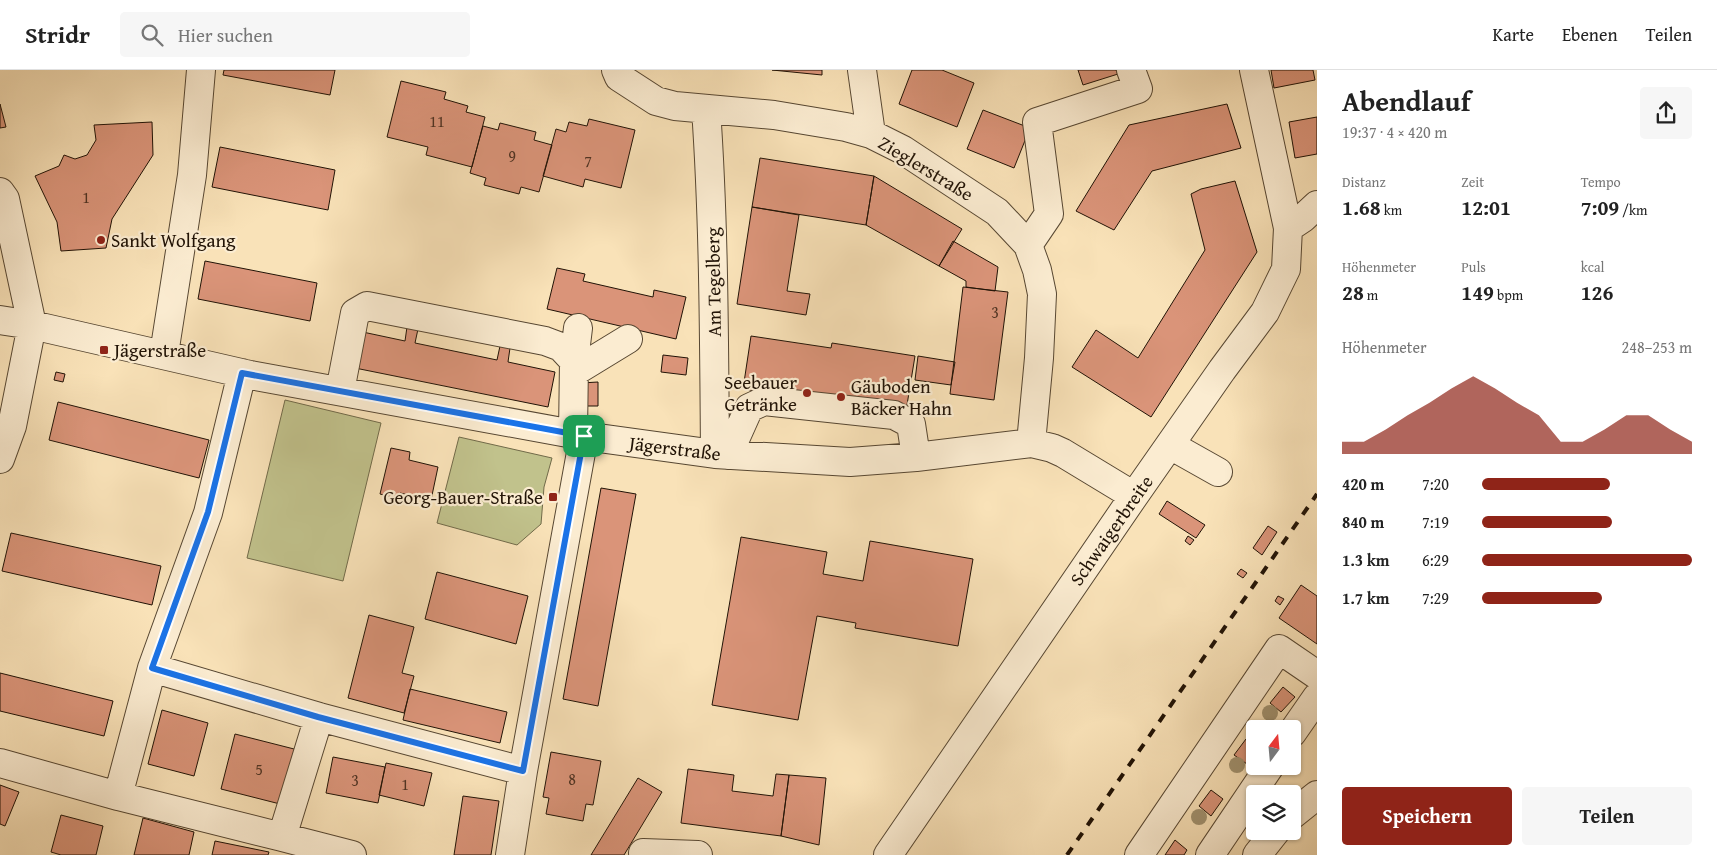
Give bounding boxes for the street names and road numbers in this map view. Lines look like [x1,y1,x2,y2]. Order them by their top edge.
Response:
street label: Zieglerstraße [873,128,979,208]
street label: Am Tegelberg [698,226,728,337]
street label: Jägerstraße [626,428,722,468]
street label: Schwaigerbreite [1063,469,1160,591]

